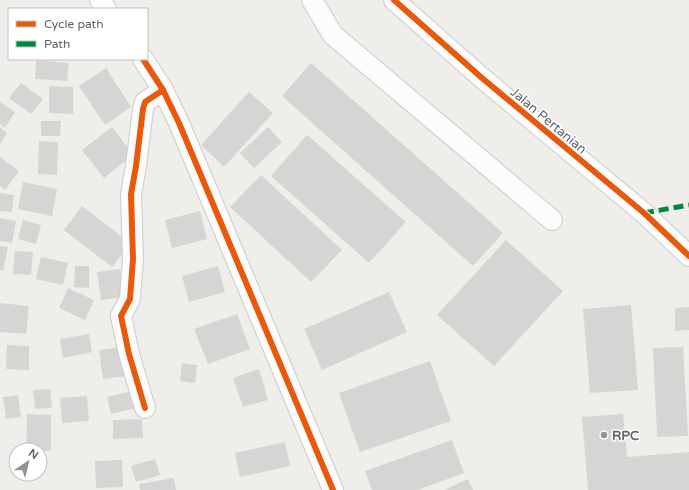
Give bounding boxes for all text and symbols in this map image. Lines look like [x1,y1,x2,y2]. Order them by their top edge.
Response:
legend [8,8,148,60]
text: Cycle path [44,17,103,31]
text: Path [44,37,70,51]
street label: Jalan Pertanian [507,84,590,157]
place label: RPC [612,428,639,444]
marker: RPC [599,430,609,440]
north arrow [8,442,48,482]
text: N [26,446,41,462]

